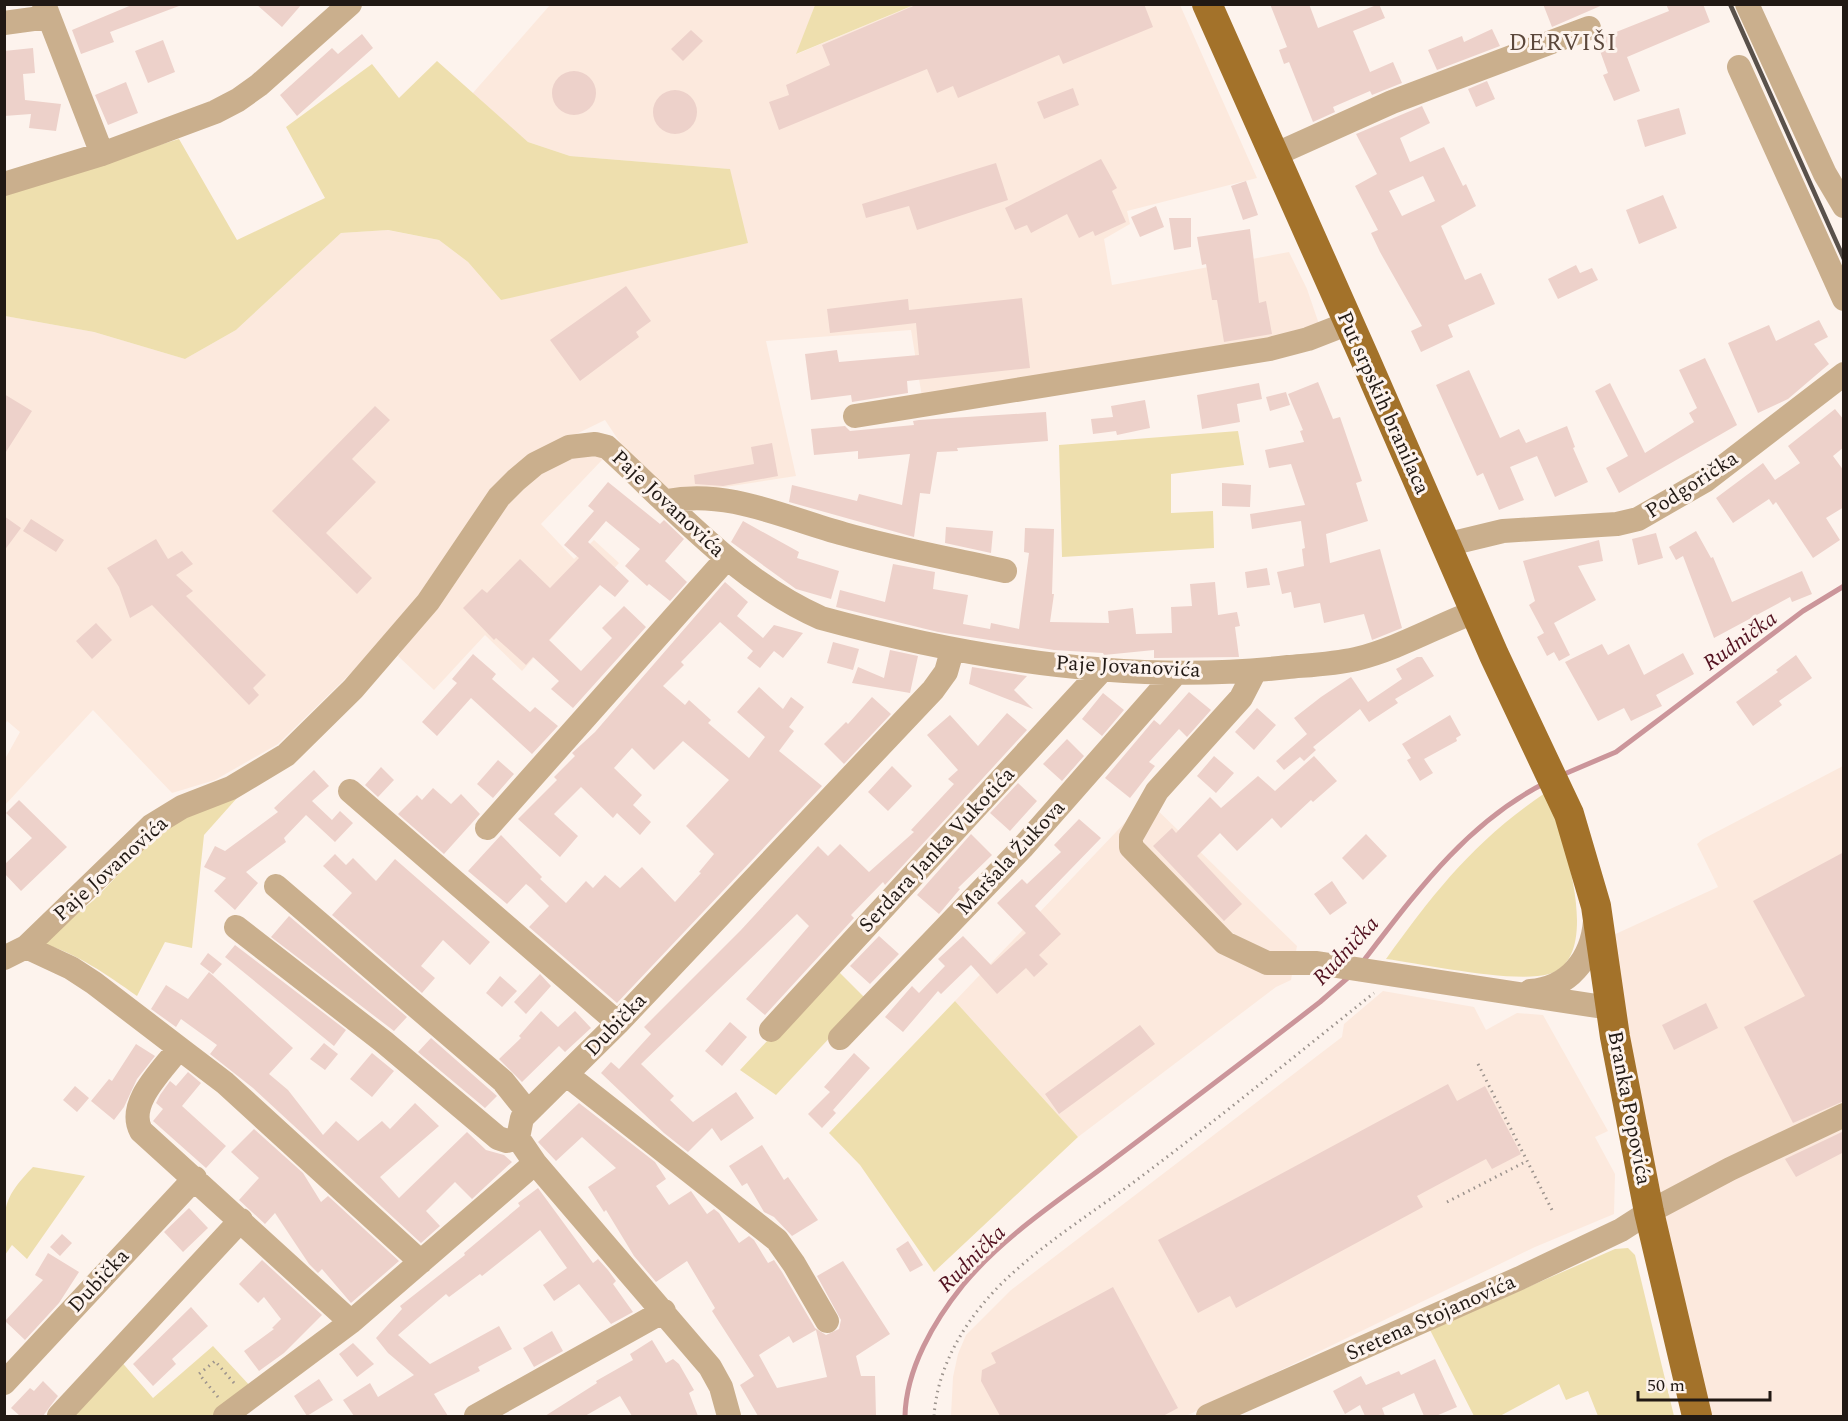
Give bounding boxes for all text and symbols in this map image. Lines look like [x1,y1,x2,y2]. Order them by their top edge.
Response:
district label: DERVIŠI [1508,25,1618,61]
street label: Put srpskih branilaca [1328,306,1438,500]
street label: Podgorička [1639,442,1746,527]
street label: Paje Jovanovića [604,443,733,566]
water label: Rudnička [1696,603,1784,679]
street label: Paje Jovanovića [1055,647,1202,687]
street label: Serdara Janka Vukotića [851,759,1023,940]
street label: Maršala Žukova [949,792,1074,923]
street label: Paje Jovanovića [46,808,176,929]
water label: Rudnička [1305,909,1387,993]
street label: Dubička [577,985,655,1064]
street label: Branka Popovića [1598,1028,1660,1189]
water label: Rudnička [930,1217,1014,1301]
street label: Dubička [61,1241,138,1320]
street label: Sretena Stojanovića [1341,1266,1521,1370]
scale bar [1638,1364,1770,1402]
text: 50 m [1647,1372,1685,1399]

